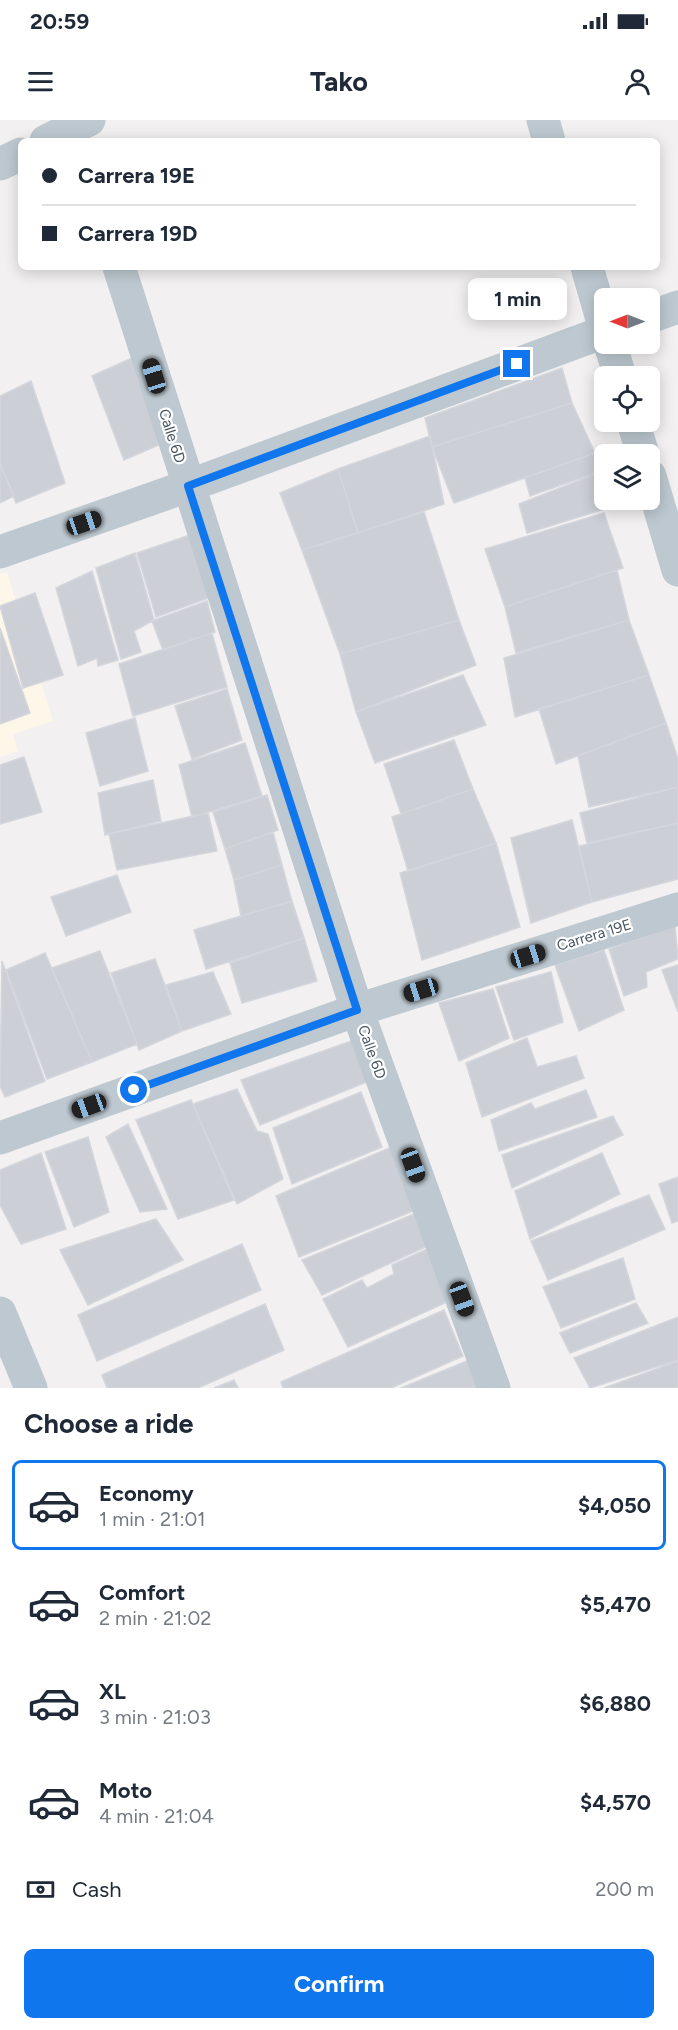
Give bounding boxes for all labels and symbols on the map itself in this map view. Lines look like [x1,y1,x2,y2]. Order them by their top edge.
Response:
callout: 1 min [468,277,566,319]
north arrow [594,288,660,354]
route end [503,350,530,377]
car [140,356,168,396]
street label: Calle 6D [155,407,189,465]
car [64,509,104,537]
street label: Carrera 19E [555,915,633,955]
car [508,942,548,970]
car [401,976,441,1004]
street label: Calle 6D [354,1023,390,1081]
route start [120,1076,147,1103]
car [69,1091,109,1121]
car [398,1145,428,1185]
car [447,1279,477,1319]

